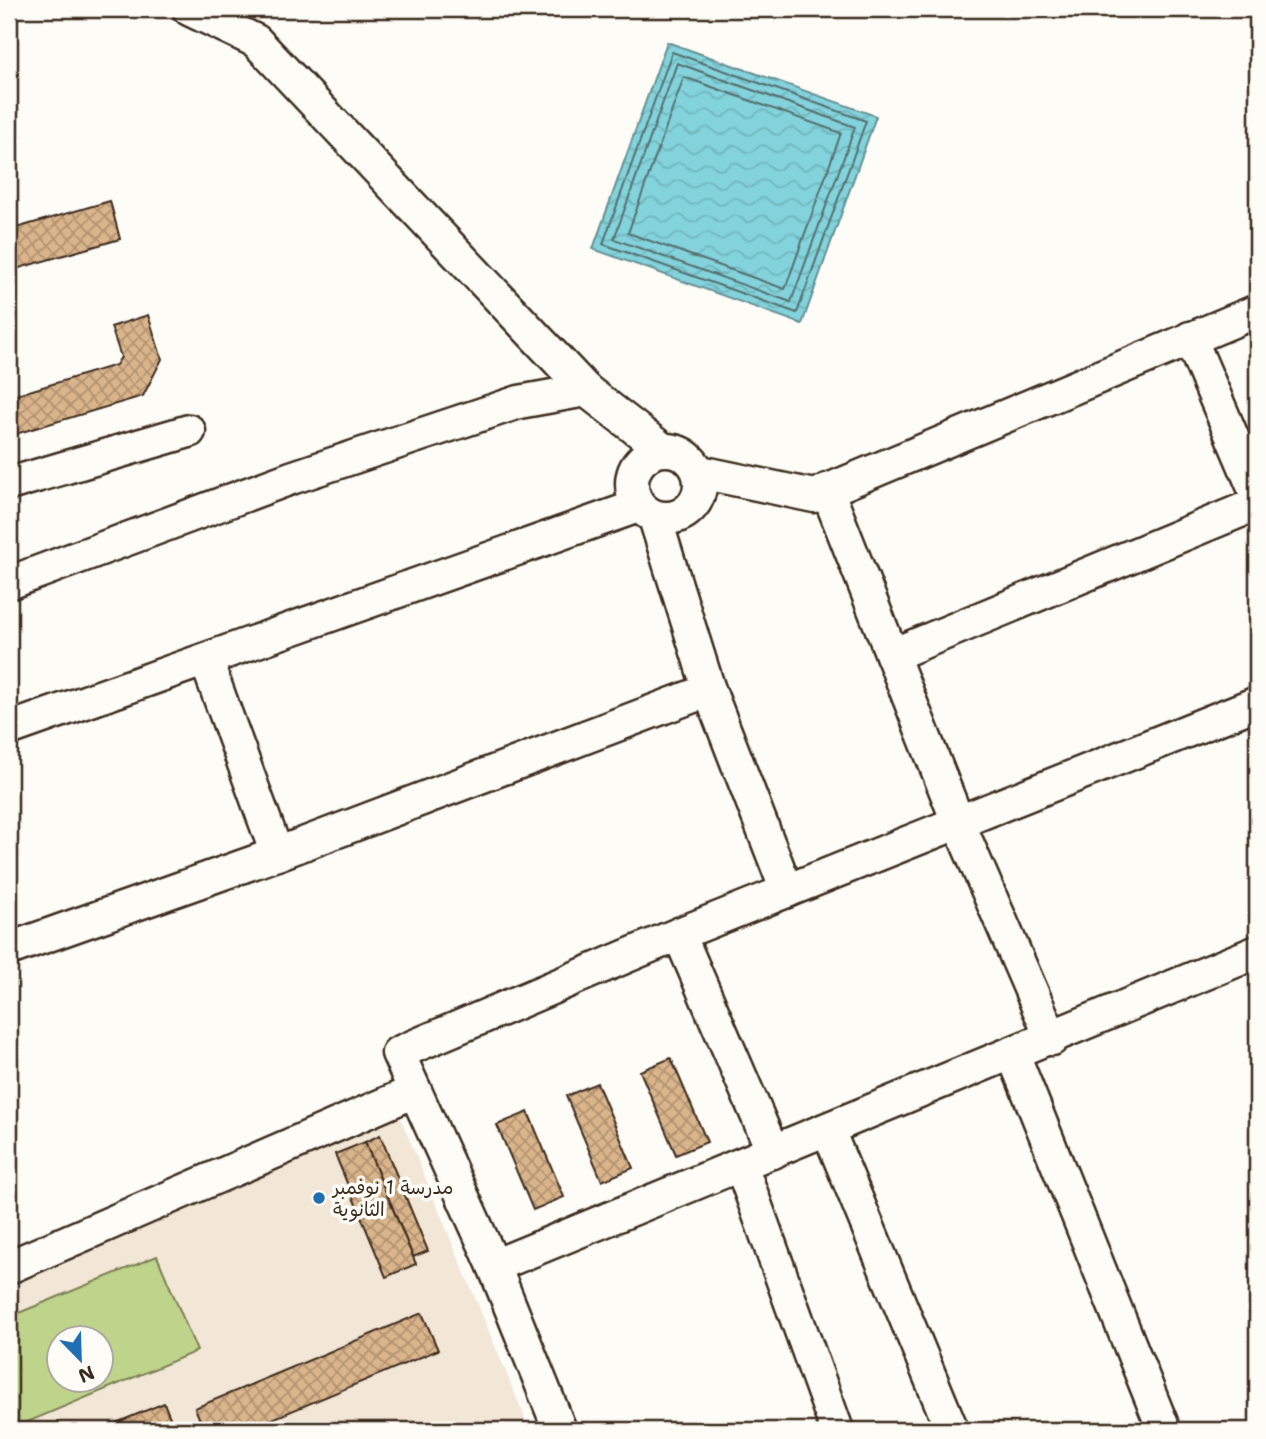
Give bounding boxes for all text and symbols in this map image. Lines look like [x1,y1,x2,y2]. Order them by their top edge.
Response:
place label: مدرسة 1 نوفمبر الثانوية [331,1175,453,1222]
marker: مدرسة 1 نوفمبر الثانوية [311,1190,327,1206]
north arrow [46,1324,116,1394]
text: N [75,1360,98,1389]

